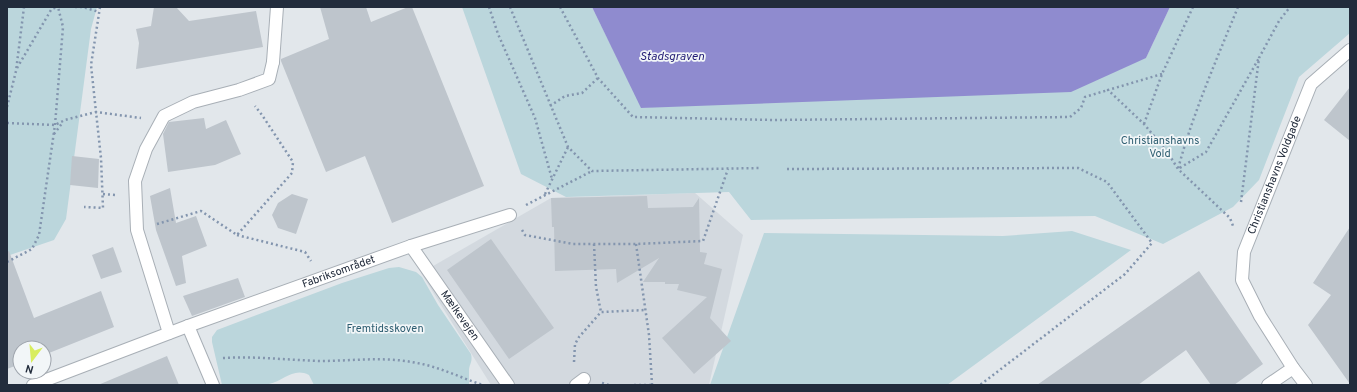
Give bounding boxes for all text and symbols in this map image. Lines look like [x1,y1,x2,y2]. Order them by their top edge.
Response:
water label: Stadsgraven [640,49,705,65]
street label: Christianshavns Voldgade [1245,114,1305,237]
park label: Christianshavns Vold [1121,134,1199,161]
street label: Fabriksområdet [300,252,377,291]
street label: Mælkevejen [437,288,482,344]
park label: Fremtidsskoven [346,322,424,336]
north arrow [12,340,52,380]
text: N [24,361,35,376]

